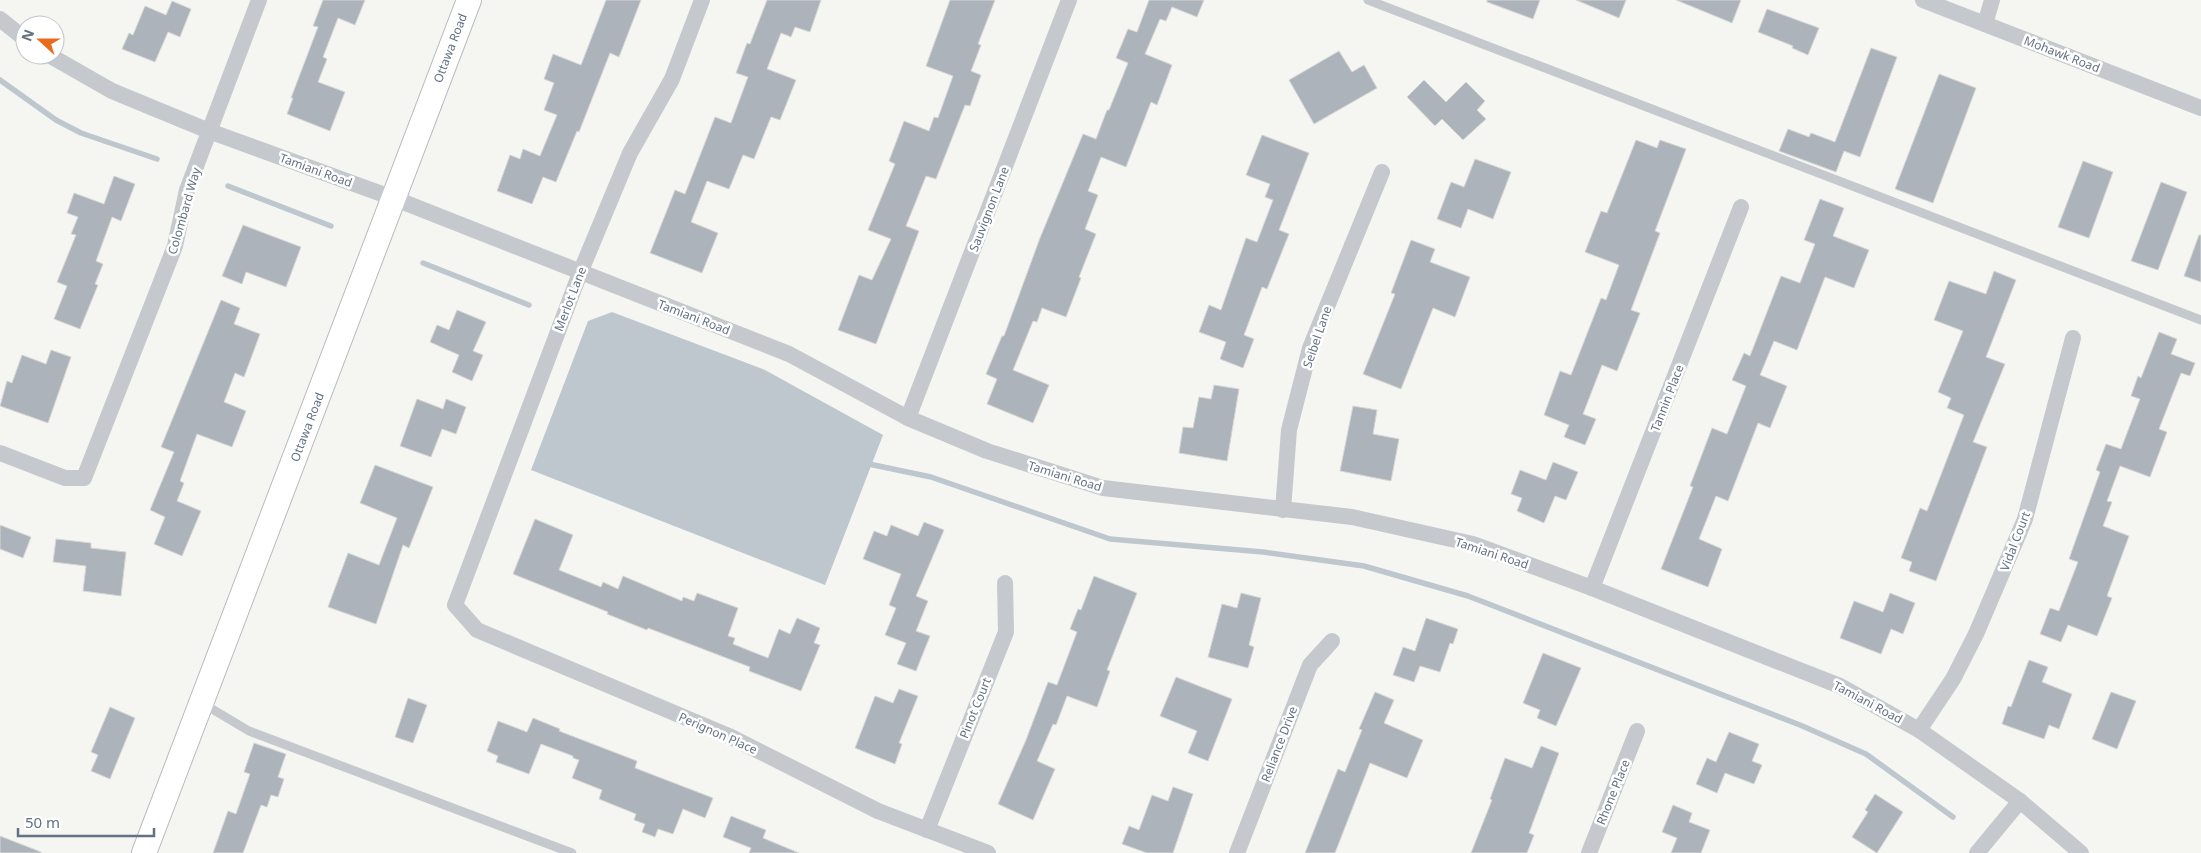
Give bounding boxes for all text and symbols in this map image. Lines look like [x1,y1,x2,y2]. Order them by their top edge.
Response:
street label: Ottawa Road [429,11,471,85]
north arrow [15,15,65,65]
text: N [16,26,38,44]
street label: Mohawk Road [2022,32,2102,76]
street label: Tamiani Road [277,149,355,191]
street label: Sauvignon Lane [965,164,1013,254]
street label: Colombard Way [163,165,205,256]
street label: Merlot Lane [550,264,590,334]
street label: Tamiani Road [655,295,733,339]
street label: Seibel Lane [1299,304,1336,370]
street label: Tannin Place [1646,362,1688,434]
street label: Ottawa Road [286,390,328,464]
street label: Tamiani Road [1026,457,1104,495]
street label: Vidal Court [1996,508,2034,573]
street label: Tamiani Road [1453,533,1531,573]
street label: Pinot Court [955,675,995,741]
street label: Tamiani Road [1830,677,1906,727]
street label: Reliance Drive [1257,703,1301,784]
street label: Perignon Place [676,708,760,758]
street label: Rhone Place [1592,757,1634,827]
scale bar [18,806,154,838]
text: 50 m [25,812,60,832]

